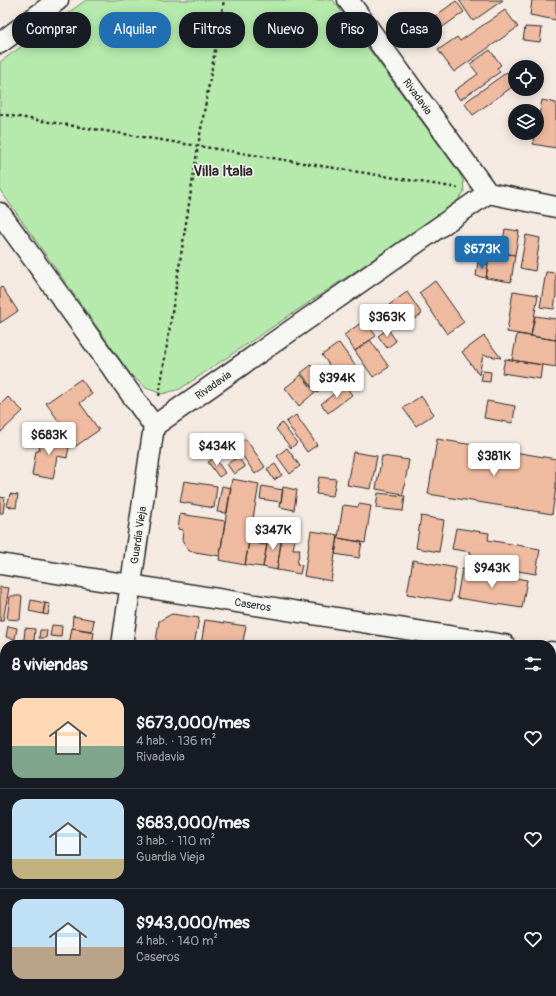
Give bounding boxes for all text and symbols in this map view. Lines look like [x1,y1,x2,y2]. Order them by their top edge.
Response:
chip: Comprar [12,12,91,48]
chip: Alquilar [99,12,171,48]
chip: Filtros [179,12,245,48]
chip: Nuevo [253,12,318,48]
chip: Piso [326,12,378,48]
chip: Casa [386,12,442,48]
map controls [508,60,544,140]
button: locate [508,60,544,96]
street label: Rivadavia [400,76,435,117]
button: layers [508,104,544,140]
district label: Villa Italia [193,162,253,181]
pin: $673K [454,236,510,270]
text: $673K [464,241,500,257]
pin: $363K [359,304,415,338]
text: $363K [369,309,405,325]
pin: $394K [309,365,365,399]
street label: Rivadavia [193,368,234,402]
text: $394K [319,370,355,386]
pin: $683K [21,422,77,456]
text: $683K [31,427,67,443]
pin: $434K [189,433,245,467]
text: $434K [198,438,236,454]
pin: $381K [466,443,522,477]
text: $381K [477,448,511,464]
street label: Guardia Vieja [128,505,149,565]
pin: $347K [245,517,301,551]
text: $347K [255,522,291,538]
pin: $943K [464,555,520,589]
text: $943K [474,560,510,576]
street label: Caseros [233,596,272,614]
icon: filters [522,653,544,675]
text: 8 viviendas [12,654,88,675]
text: $673,000/mes [136,712,250,733]
icon: home [44,714,92,762]
icon: heart [522,727,544,749]
text: 4 hab. · 136 m² [136,733,216,749]
text: Rivadavia [136,749,185,765]
text: $683,000/mes [136,812,250,833]
icon: home [44,815,92,863]
icon: heart [522,828,544,850]
text: 3 hab. · 110 m² [136,833,215,849]
text: Guardia Vieja [136,849,205,865]
text: $943,000/mes [136,912,250,933]
icon: home [44,915,92,963]
icon: heart [522,928,544,950]
text: 4 hab. · 140 m² [136,933,218,949]
text: Caseros [136,949,179,965]

